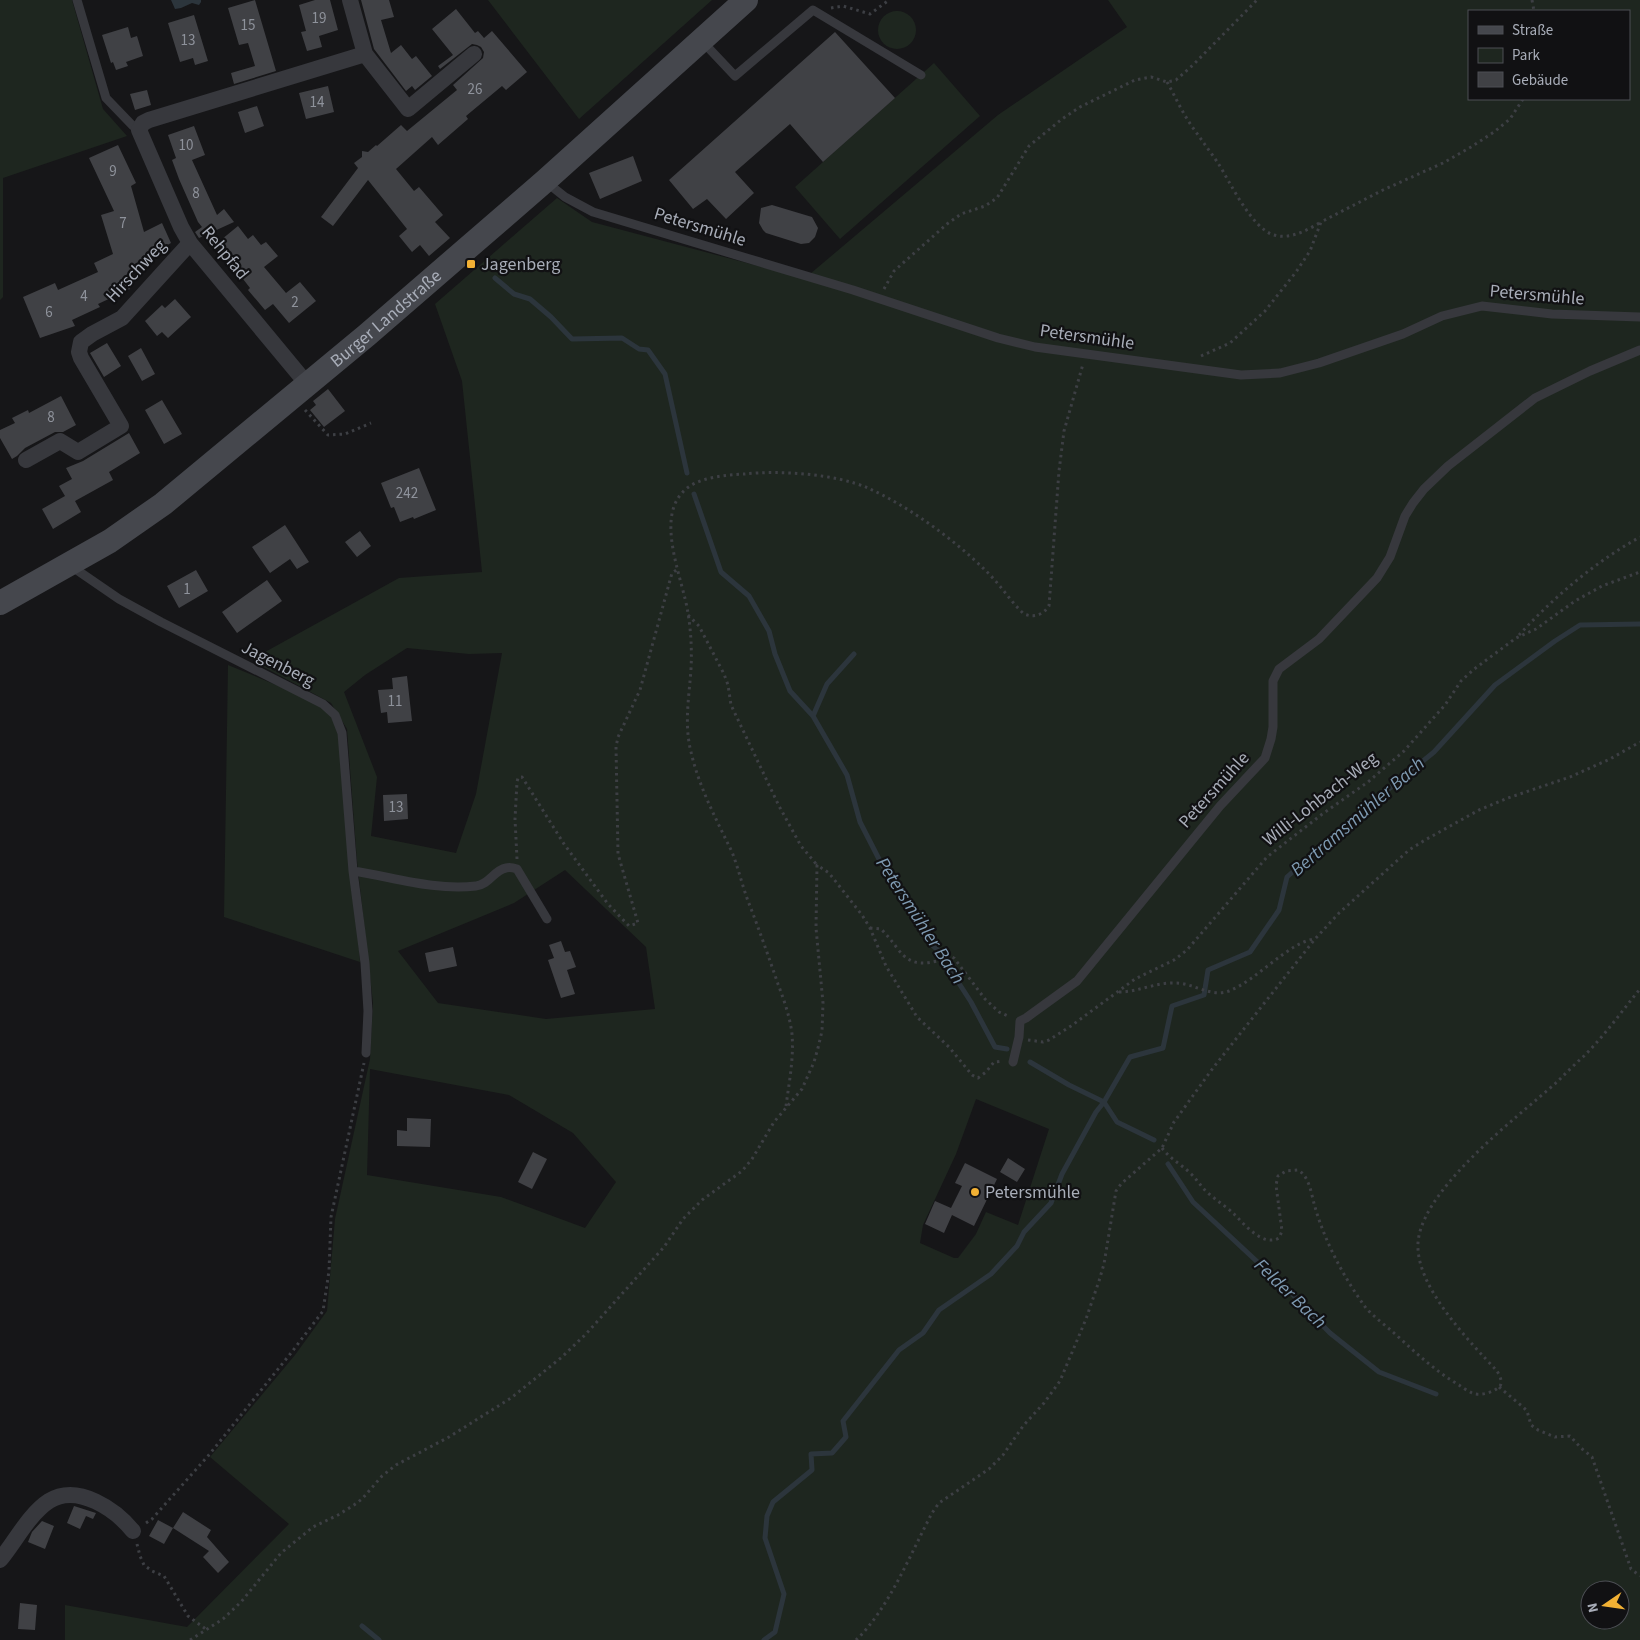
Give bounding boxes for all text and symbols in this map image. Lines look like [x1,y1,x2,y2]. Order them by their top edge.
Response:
house number: 19 [312,8,326,29]
legend [1468,10,1630,100]
house number: 15 [241,15,255,36]
text: Straße [1512,20,1553,41]
house number: 13 [181,30,195,51]
text: Park [1512,45,1541,66]
text: Gebäude [1512,70,1568,91]
house number: 26 [468,79,482,100]
house number: 14 [310,92,325,113]
house number: 10 [179,135,193,156]
house number: 9 [109,161,117,182]
house number: 8 [192,183,200,204]
street label: Petersmühle [651,201,749,253]
house number: 7 [119,213,127,234]
street label: Rehpfad [196,221,254,285]
street label: Hirschweg [100,234,172,308]
place label: Jagenberg [481,252,560,277]
marker: Jagenberg [465,258,477,270]
street label: Burger Landstraße [325,263,447,373]
street label: Petersmühle [1489,278,1585,312]
house number: 4 [80,286,88,307]
house number: 2 [291,292,299,313]
house number: 6 [45,302,53,323]
street label: Petersmühle [1038,318,1136,356]
house number: 8 [47,407,55,428]
house number: 242 [396,483,418,504]
house number: 1 [183,579,191,600]
street label: Jagenberg [237,635,319,693]
house number: 11 [388,691,402,712]
street label: Petersmühle [1173,746,1255,834]
street label: Willi-Lohbach-Weg [1257,746,1383,852]
water label: Bertramsmühler Bach [1285,751,1431,883]
house number: 13 [389,797,403,818]
water label: Petersmühler Bach [869,852,971,990]
place label: Petersmühle [985,1180,1080,1205]
marker: Petersmühle [969,1186,981,1198]
water label: Felder Bach [1248,1253,1332,1335]
north arrow [1580,1580,1630,1630]
text: N [1583,1601,1604,1614]

